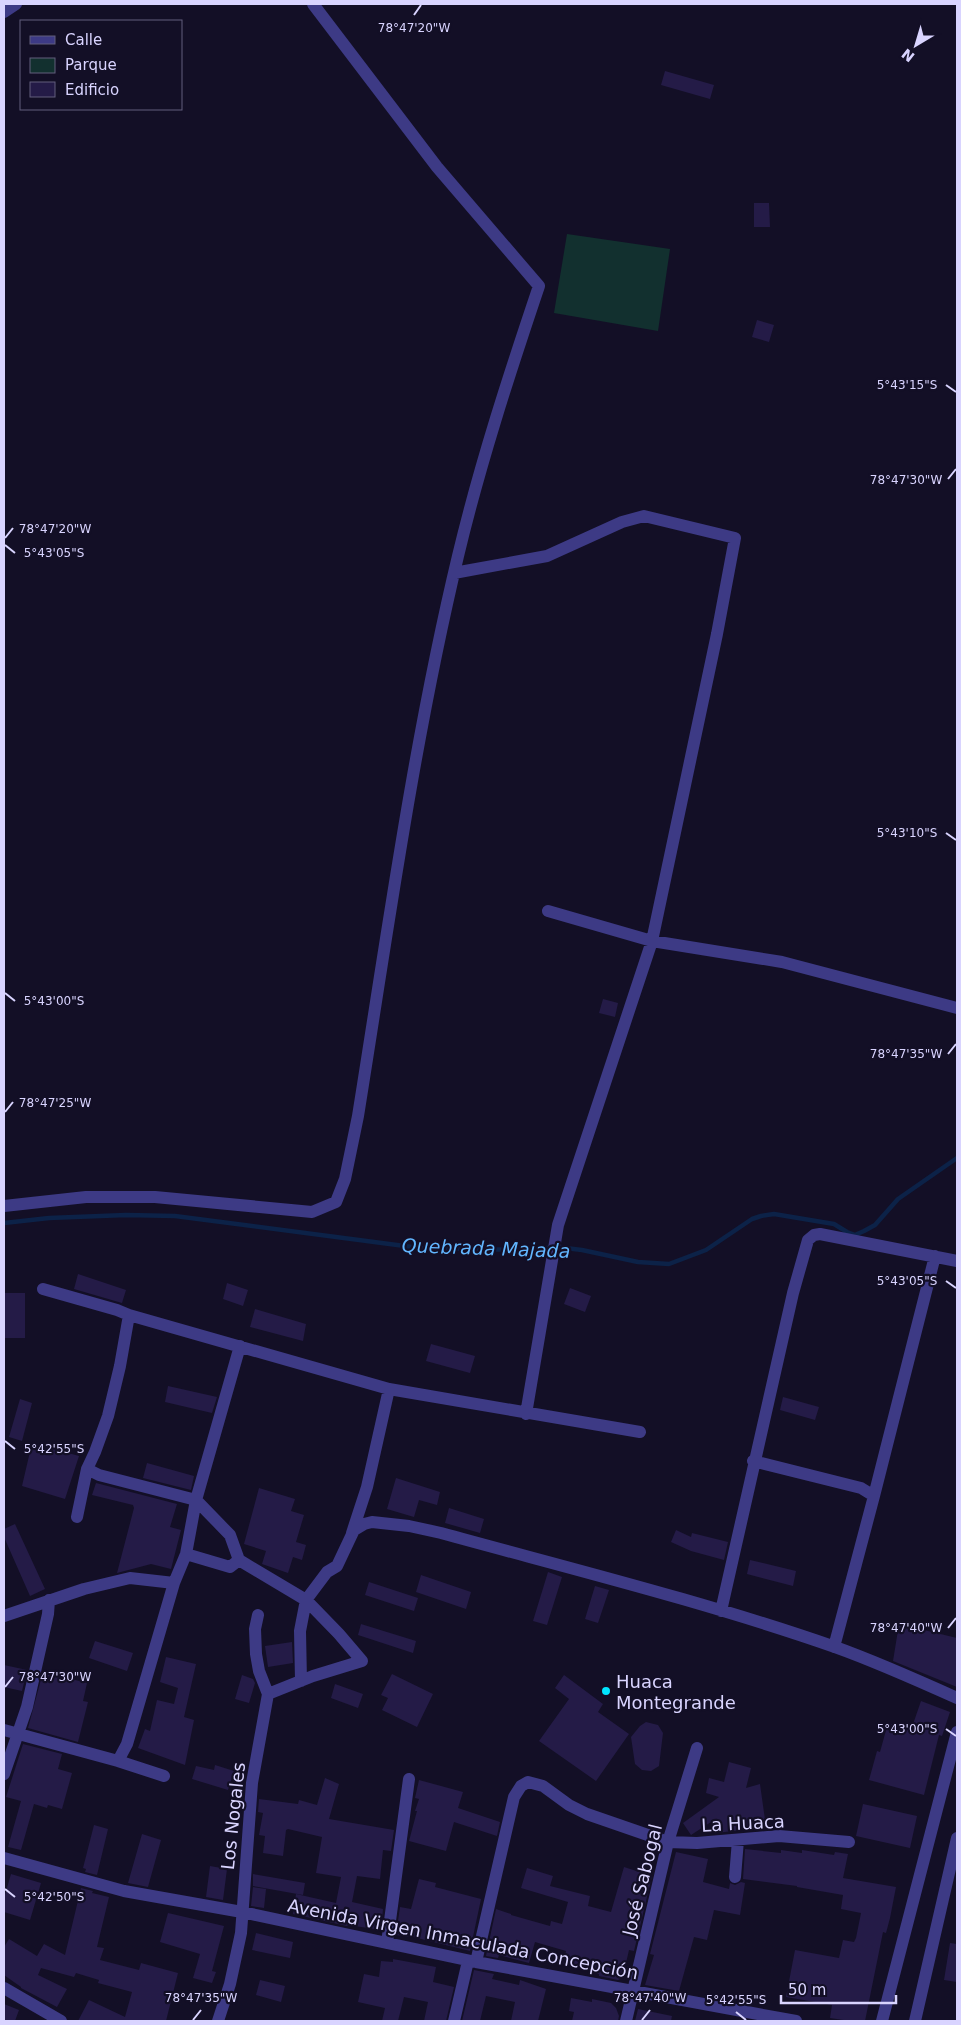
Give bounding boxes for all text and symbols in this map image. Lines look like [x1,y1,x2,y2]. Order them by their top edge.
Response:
legend [20,20,182,110]
north arrow [891,20,941,70]
text: 78°47'20"W [378,21,450,35]
text: Calle [65,31,102,49]
text: N [898,45,918,65]
text: Parque [65,56,117,74]
text: Edificio [65,81,119,99]
text: 5°43'15"S [877,378,937,392]
text: 78°47'30"W [870,473,942,487]
text: 78°47'20"W [19,522,91,536]
text: 5°43'05"S [24,546,84,560]
text: 5°43'10"S [877,826,937,840]
text: 5°43'00"S [24,994,84,1008]
text: 78°47'35"W [870,1047,942,1061]
text: 78°47'25"W [19,1096,91,1110]
water label: Quebrada Majada [401,1234,571,1262]
text: 5°43'05"S [877,1274,937,1288]
text: 5°42'55"S [24,1442,84,1456]
text: 78°47'40"W [870,1621,942,1635]
text: 78°47'30"W [19,1670,91,1684]
place label: Huaca Montegrande [616,1671,736,1713]
marker: Huaca Montegrande [600,1685,612,1697]
text: 5°43'00"S [877,1722,937,1736]
street label: Los Nogales [217,1761,249,1871]
street label: La Huaca [701,1810,785,1836]
street label: José Sabogal [618,1822,666,1939]
text: 5°42'50"S [24,1890,84,1904]
street label: Avenida Virgen Inmaculada Concepción [286,1895,640,1983]
scale bar [781,1972,896,2004]
text: 50 m [788,1981,826,1999]
text: 78°47'35"W [165,1991,237,2005]
text: 78°47'40"W [614,1991,686,2005]
text: 5°42'55"S [706,1993,766,2007]

